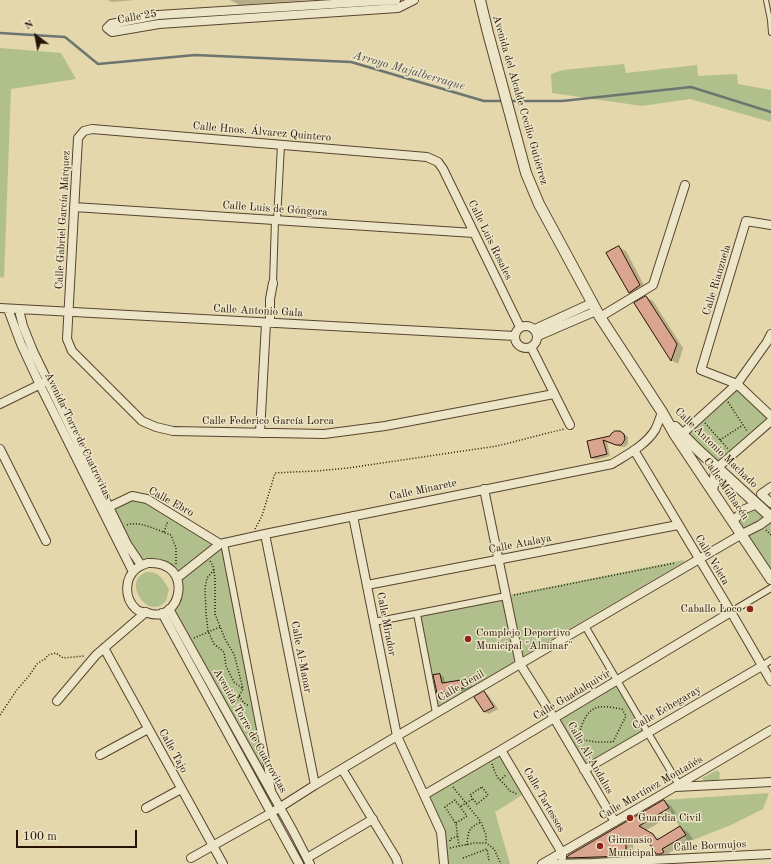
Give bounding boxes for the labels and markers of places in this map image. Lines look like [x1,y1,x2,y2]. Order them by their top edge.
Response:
place label: Caballo Loco [681,602,742,616]
marker: Caballo Loco [745,604,755,614]
place label: Complejo Deportivo Municipal "Alminar" [476,626,573,652]
marker: Complejo Deportivo Municipal "Alminar" [463,634,473,644]
place label: Guardia Civil [638,811,701,825]
marker: Guardia Civil [625,813,635,823]
place label: Gimnasio Municipal [608,833,654,859]
marker: Gimnasio Municipal [595,841,605,851]

